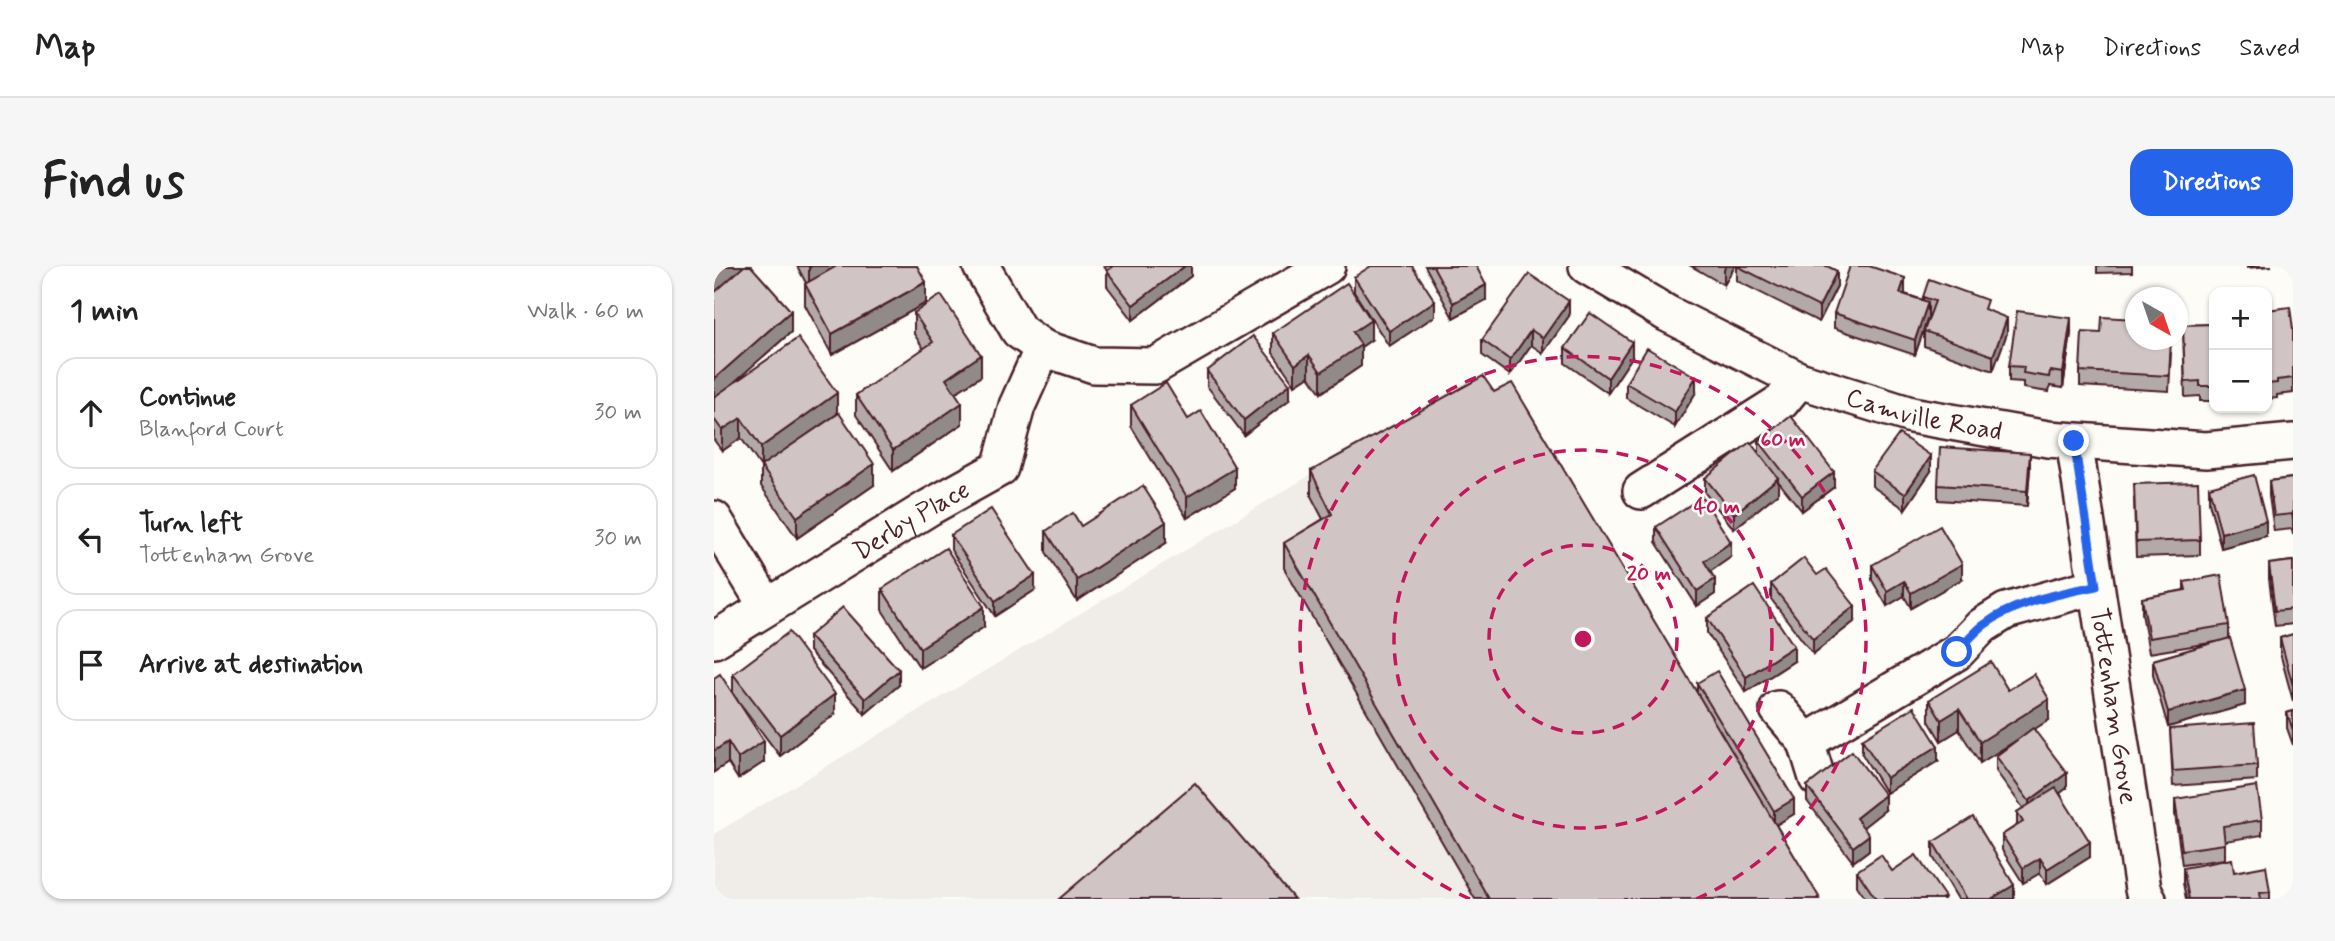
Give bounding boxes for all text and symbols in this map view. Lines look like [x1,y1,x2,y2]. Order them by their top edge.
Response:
text: Map [35,26,95,70]
text: Map [2021,33,2065,64]
text: Directions [2103,33,2201,64]
text: Saved [2239,33,2300,64]
button: Directions [2130,149,2293,216]
text: Find us [42,150,185,215]
north arrow [2125,287,2188,350]
map controls [2209,287,2272,413]
button: + [2209,287,2272,350]
text: 1 min [70,292,139,331]
text: Walk · 60 m [527,297,644,327]
button: − [2209,350,2272,413]
text: Continue [139,381,236,415]
street label: Camville Road [1841,381,2005,450]
icon: ahead [72,394,110,432]
text: 30 m [594,398,642,428]
text: Blanford Court [139,415,284,445]
route end [2058,425,2089,456]
text: 60 m [1760,426,1806,454]
street label: Derby Place [847,473,976,569]
text: 40 m [1694,493,1741,521]
text: Turn left [139,507,243,541]
icon: left [72,520,110,558]
text: 30 m [594,524,642,554]
text: Tottenham Grove [139,541,314,571]
text: 20 m [1627,560,1672,588]
street label: Tottenham Grove [2081,606,2145,807]
centre of rings [1571,627,1595,651]
route start [1941,636,1972,667]
icon: arrive [72,646,110,684]
text: Arrive at destination [139,648,363,682]

